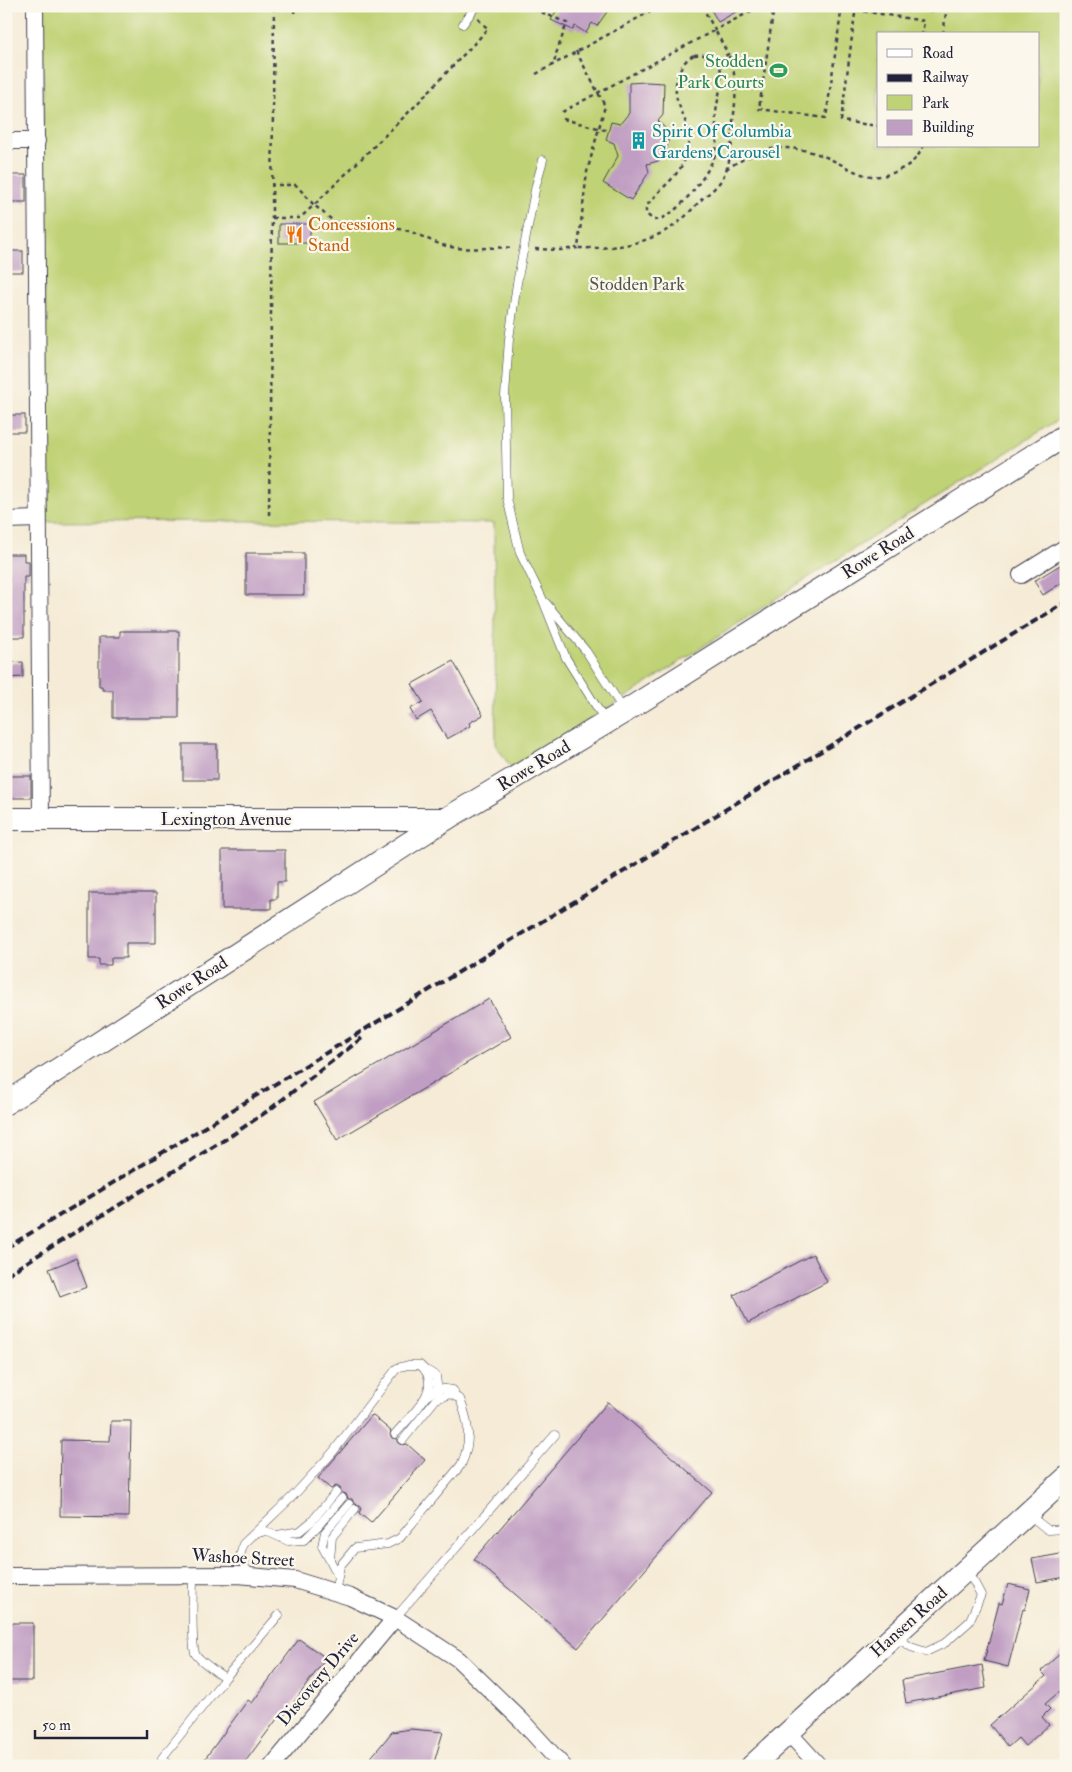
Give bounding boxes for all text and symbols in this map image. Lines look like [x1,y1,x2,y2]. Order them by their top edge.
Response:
legend [877,32,1040,148]
text: Road [922,44,954,63]
place label: Stodden Park Courts [678,50,764,94]
sports icon: Stodden Park Courts [768,61,788,81]
text: Railway [922,68,969,87]
text: Park [922,94,949,113]
text: Building [922,118,974,137]
place label: Spirit Of Columbia Gardens Carousel [652,120,792,164]
building icon: Spirit Of Columbia Gardens Carousel [628,131,648,151]
place label: Concessions Stand [308,213,395,257]
restaurant icon: Concessions Stand [284,224,304,244]
park label: Stodden Park [589,273,685,296]
street label: Rowe Road [837,522,919,584]
street label: Rowe Road [493,735,575,797]
street label: Lexington Avenue [160,808,292,831]
street label: Rowe Road [152,951,232,1015]
street label: Washoe Street [190,1544,295,1572]
street label: Hansen Road [866,1581,952,1663]
street label: Discovery Drive [272,1627,364,1731]
scale bar [35,1707,148,1739]
text: 50 m [42,1716,71,1735]

